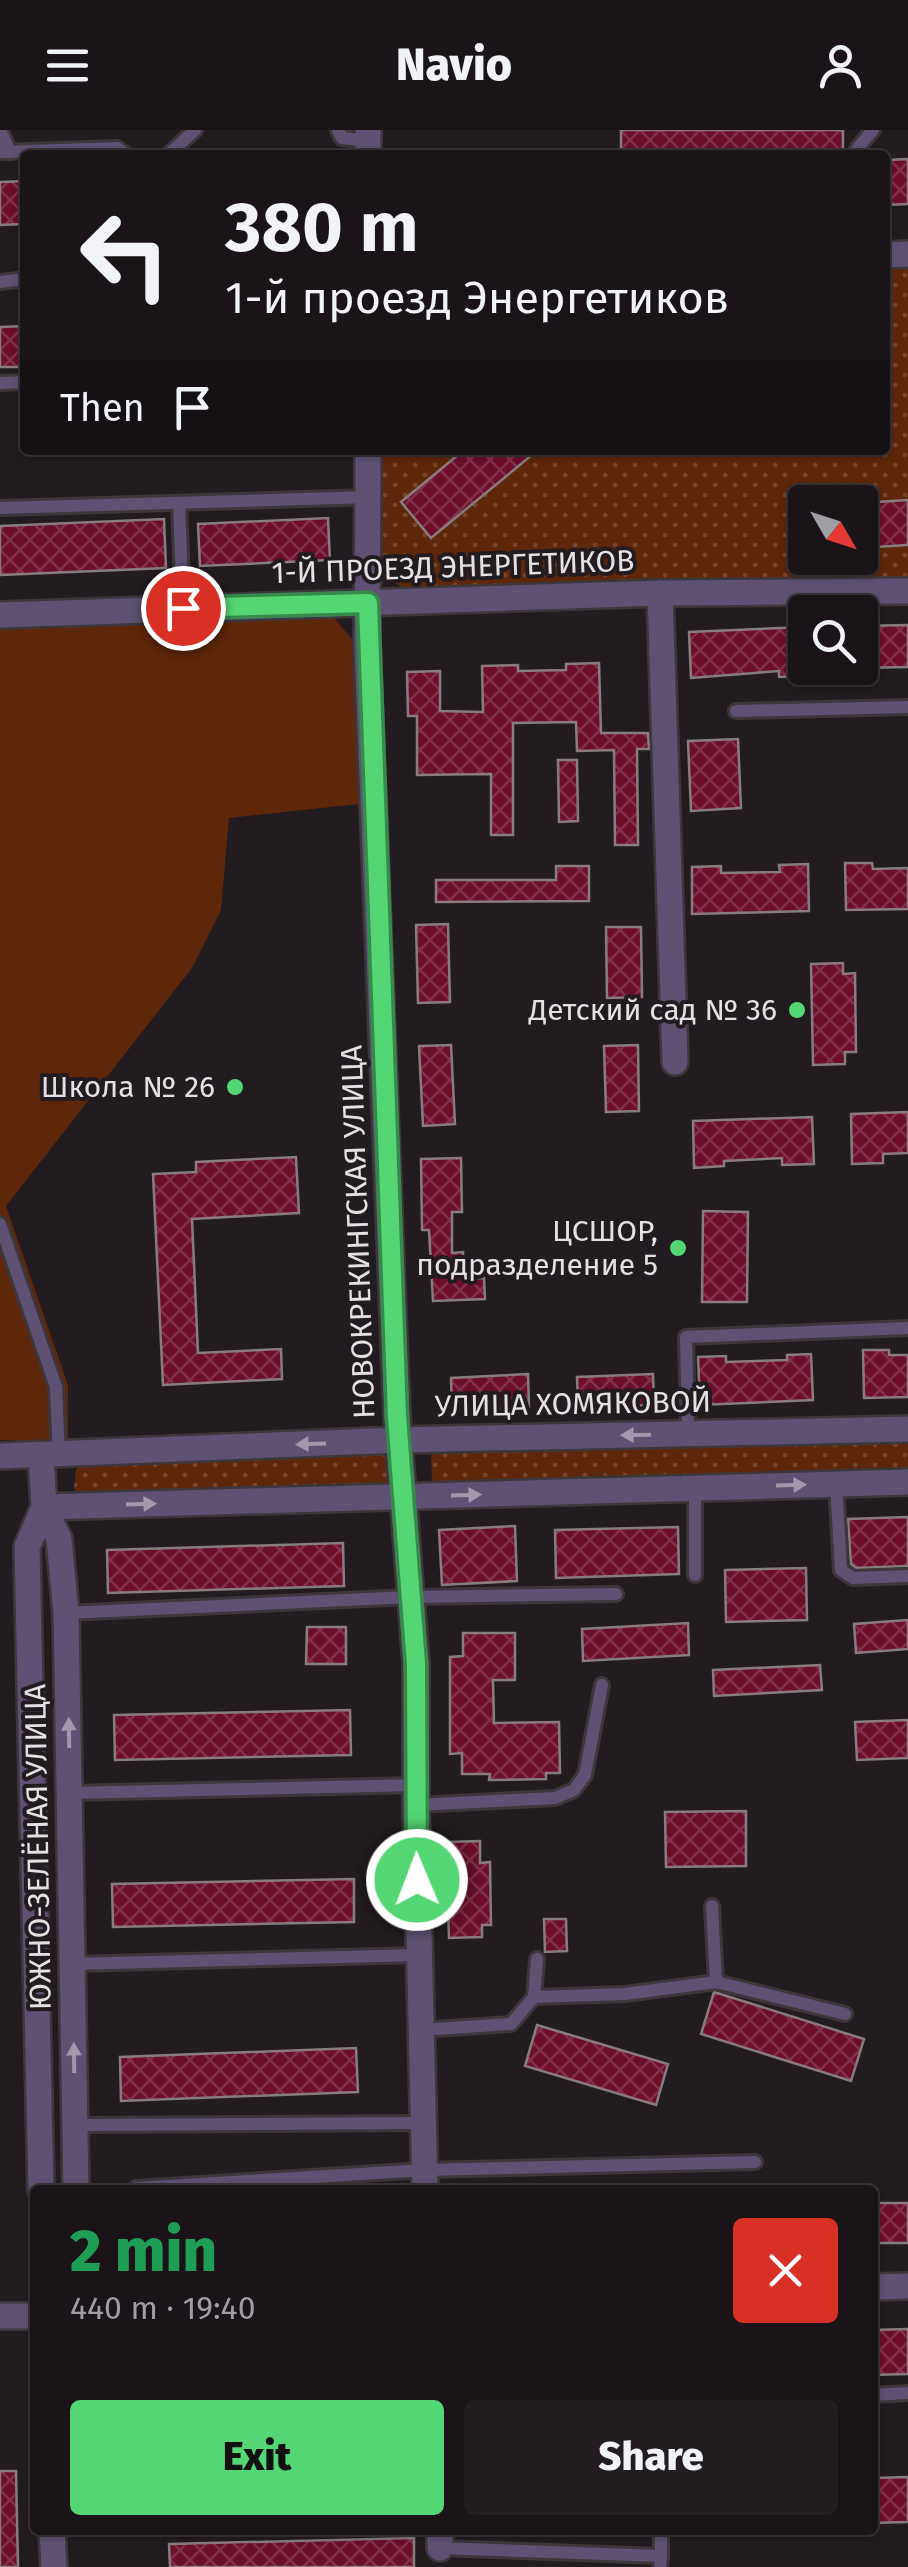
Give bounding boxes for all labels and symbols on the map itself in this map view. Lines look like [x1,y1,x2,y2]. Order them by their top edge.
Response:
north arrow [788,485,878,575]
street label: 1-Й ПРОЕЗД ЭНЕРГЕТИКОВ [271,543,635,591]
pin [141,566,226,651]
place label: Детский сад № 36 [528,992,777,1028]
marker: Детский сад № 36 [786,999,808,1021]
street label: НОВОКРЕКИНГСКАЯ УЛИЦА [333,1044,383,1420]
place label: Школа № 26 [41,1069,215,1105]
marker: Школа № 26 [224,1076,246,1098]
place label: ЦСШОР, подразделение 5 [416,1213,658,1283]
marker: ЦСШОР, подразделение 5 [667,1237,689,1259]
street label: УЛИЦА ХОМЯКОВОЙ [435,1384,711,1424]
one-way arrow [619,1427,651,1443]
one-way arrow [294,1436,326,1452]
one-way arrow [776,1477,808,1493]
one-way arrow [451,1487,483,1503]
one-way arrow [126,1496,158,1512]
street label: ЮЖНО-ЗЕЛЁНАЯ УЛИЦА [17,1683,59,2010]
one-way arrow [61,1716,77,1748]
position arrow [365,1828,469,1932]
one-way arrow [65,2041,81,2073]

